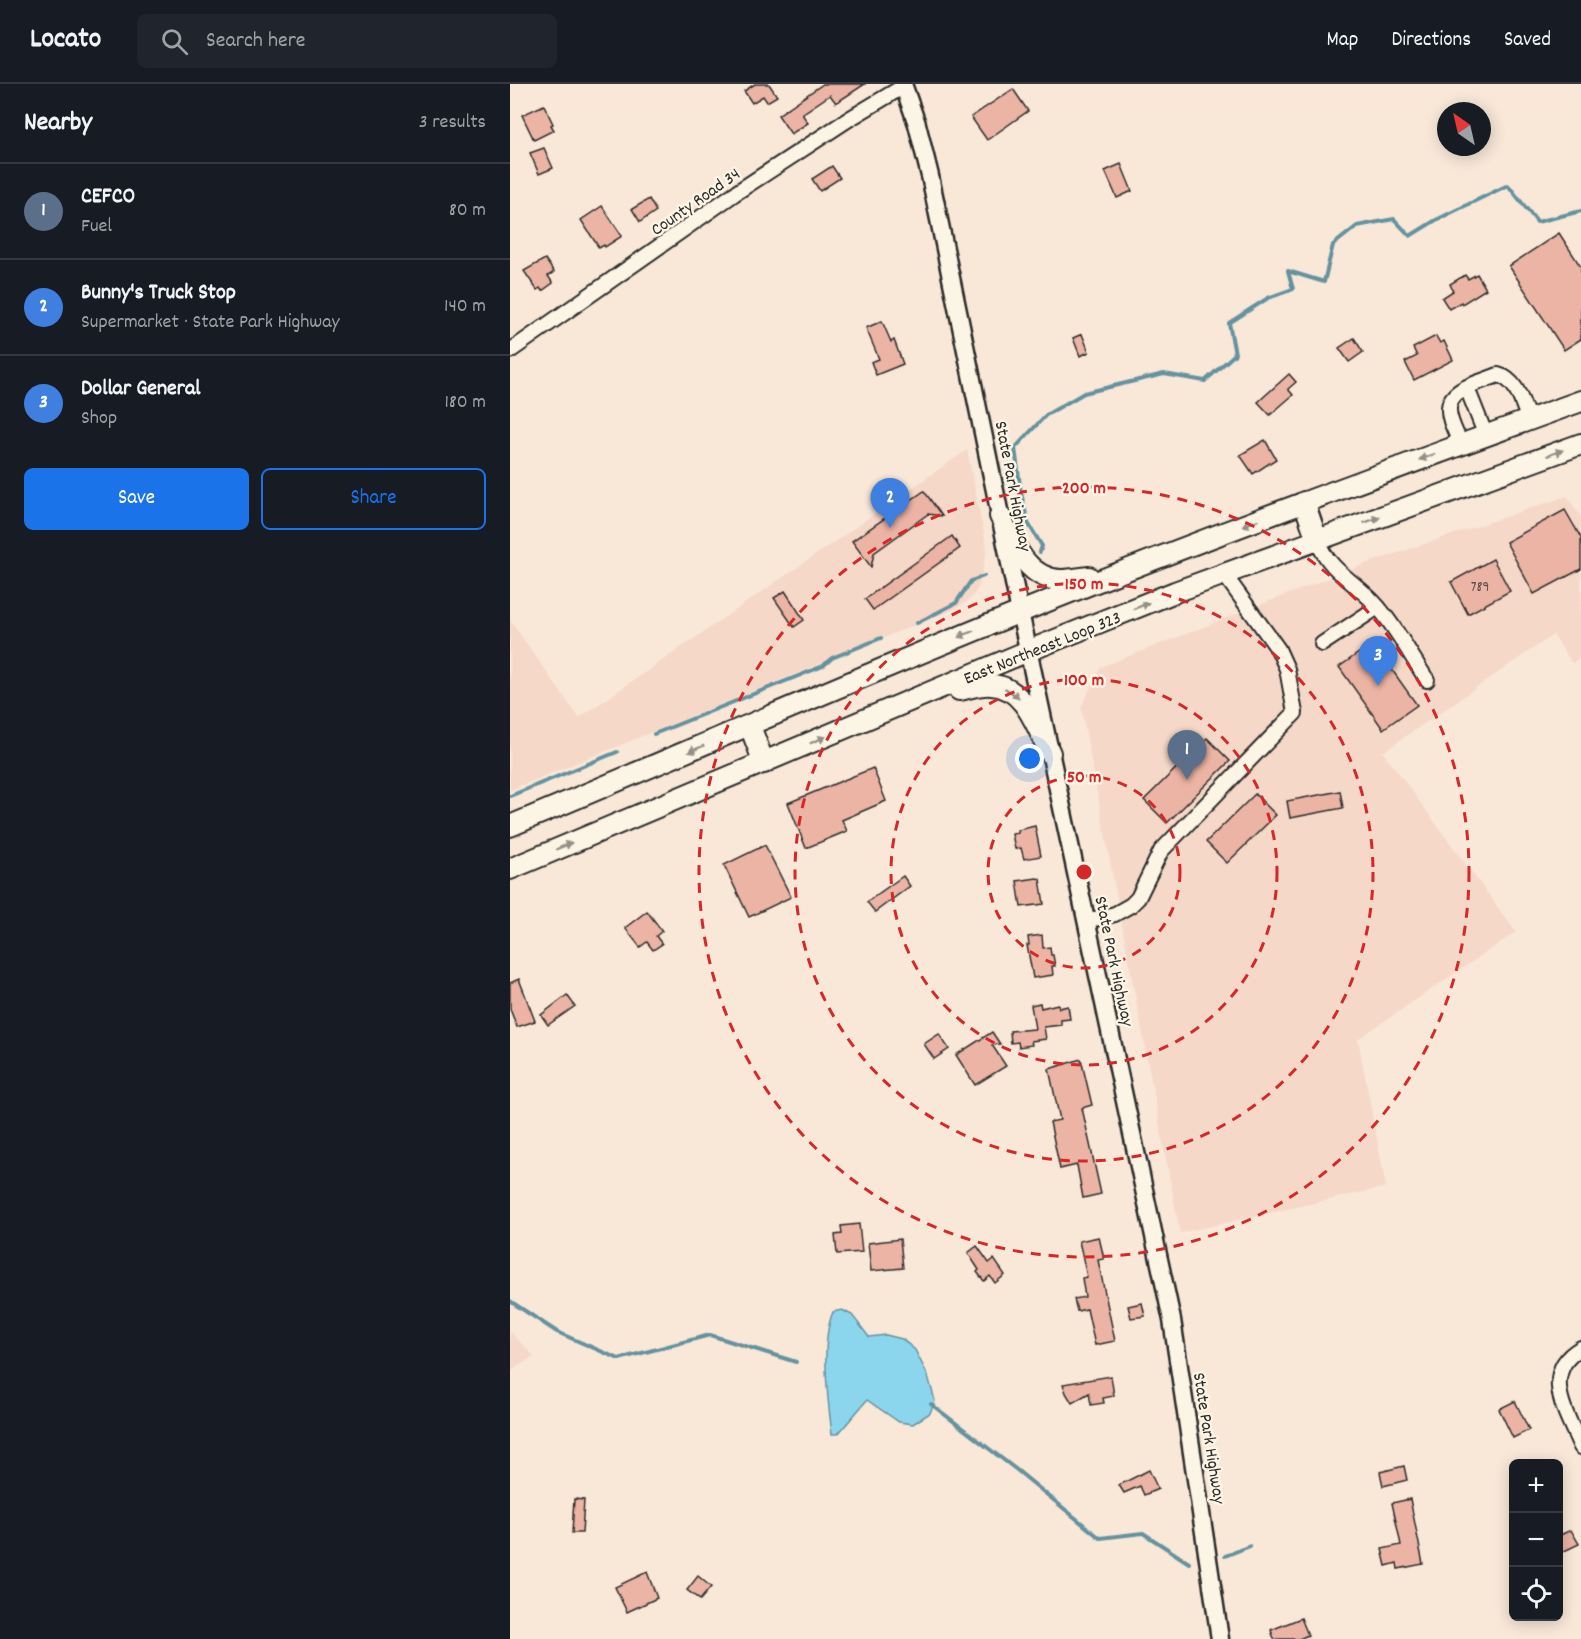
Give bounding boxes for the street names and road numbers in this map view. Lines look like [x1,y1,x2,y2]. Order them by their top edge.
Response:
street label: County Road 34 [647,163,746,243]
street label: State Park Highway [987,419,1037,555]
street label: East Northeast Loop 323 [960,606,1125,692]
street label: State Park Highway [1087,894,1139,1030]
street label: State Park Highway [1185,1371,1230,1506]

